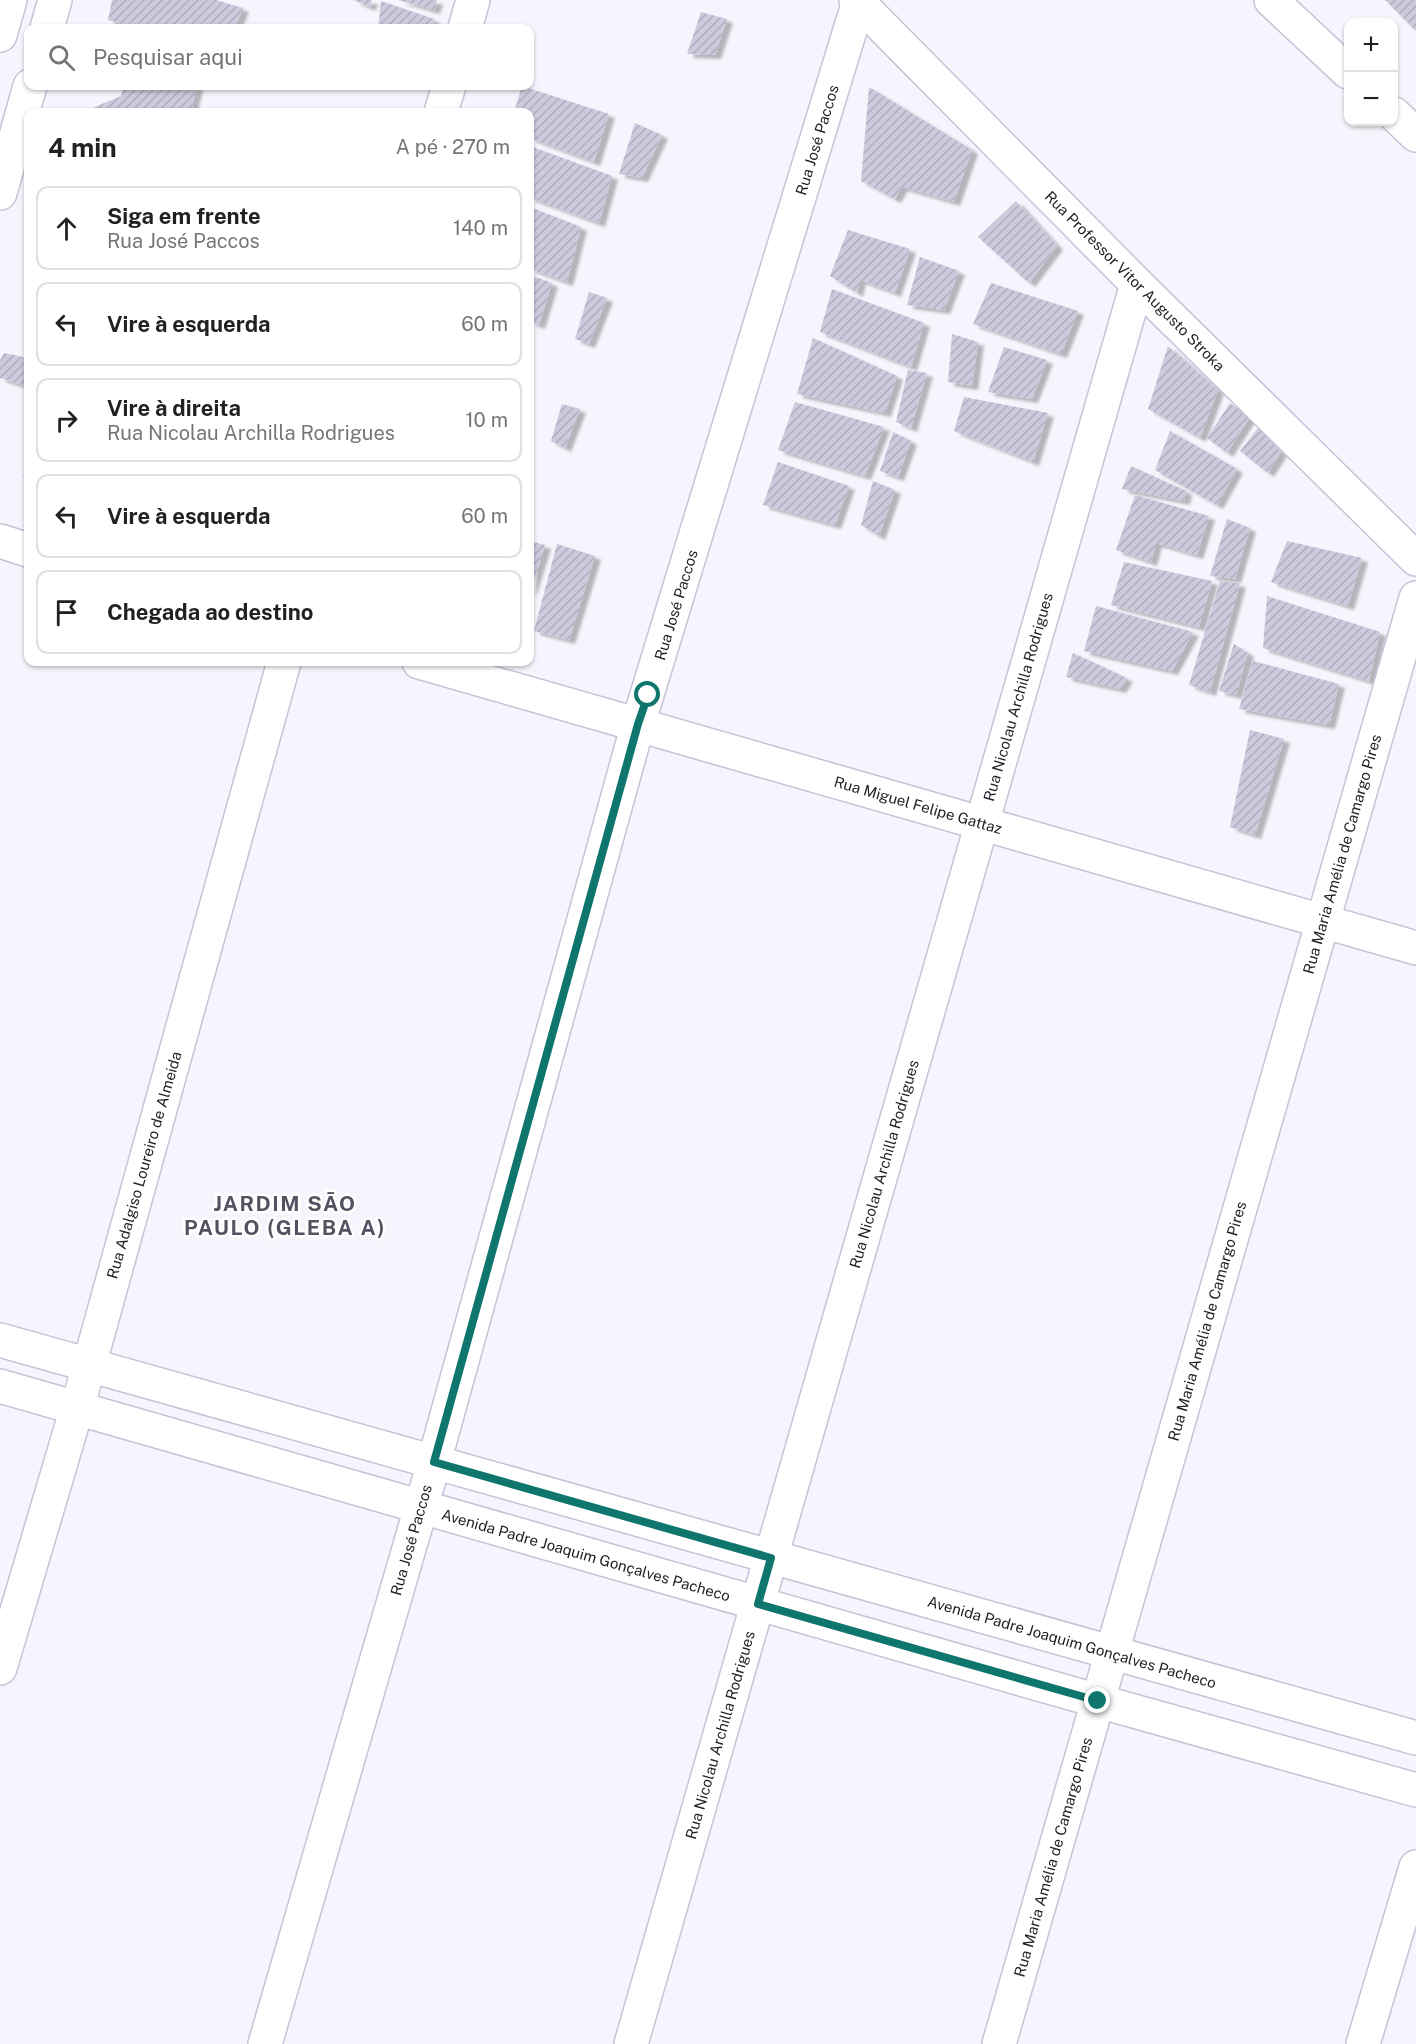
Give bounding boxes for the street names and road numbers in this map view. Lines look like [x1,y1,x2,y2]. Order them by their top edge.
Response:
street label: Rua José Paccos [792,83,842,197]
street label: Rua Professor Vitor Augusto Stroka [1042,188,1228,374]
street label: Rua José Paccos [651,548,701,662]
street label: Rua Nicolau Archilla Rodrigues [980,591,1056,803]
street label: Rua Maria Amélia de Camargo Pires [1300,732,1384,976]
street label: Rua Miguel Felipe Gattaz [832,773,1004,837]
street label: Rua Adalgiso Loureiro de Almeida [103,1049,185,1281]
street label: Rua Nicolau Archilla Rodrigues [846,1058,922,1270]
street label: Rua Maria Amélia de Camargo Pires [1165,1199,1249,1443]
street label: Rua José Paccos [387,1483,435,1597]
street label: Avenida Padre Joaquim Gonçalves Pacheco [440,1506,732,1604]
street label: Avenida Padre Joaquim Gonçalves Pacheco [926,1593,1218,1691]
street label: Rua Nicolau Archilla Rodrigues [682,1629,758,1841]
street label: Rua Maria Amélia de Camargo Pires [1011,1735,1095,1979]

